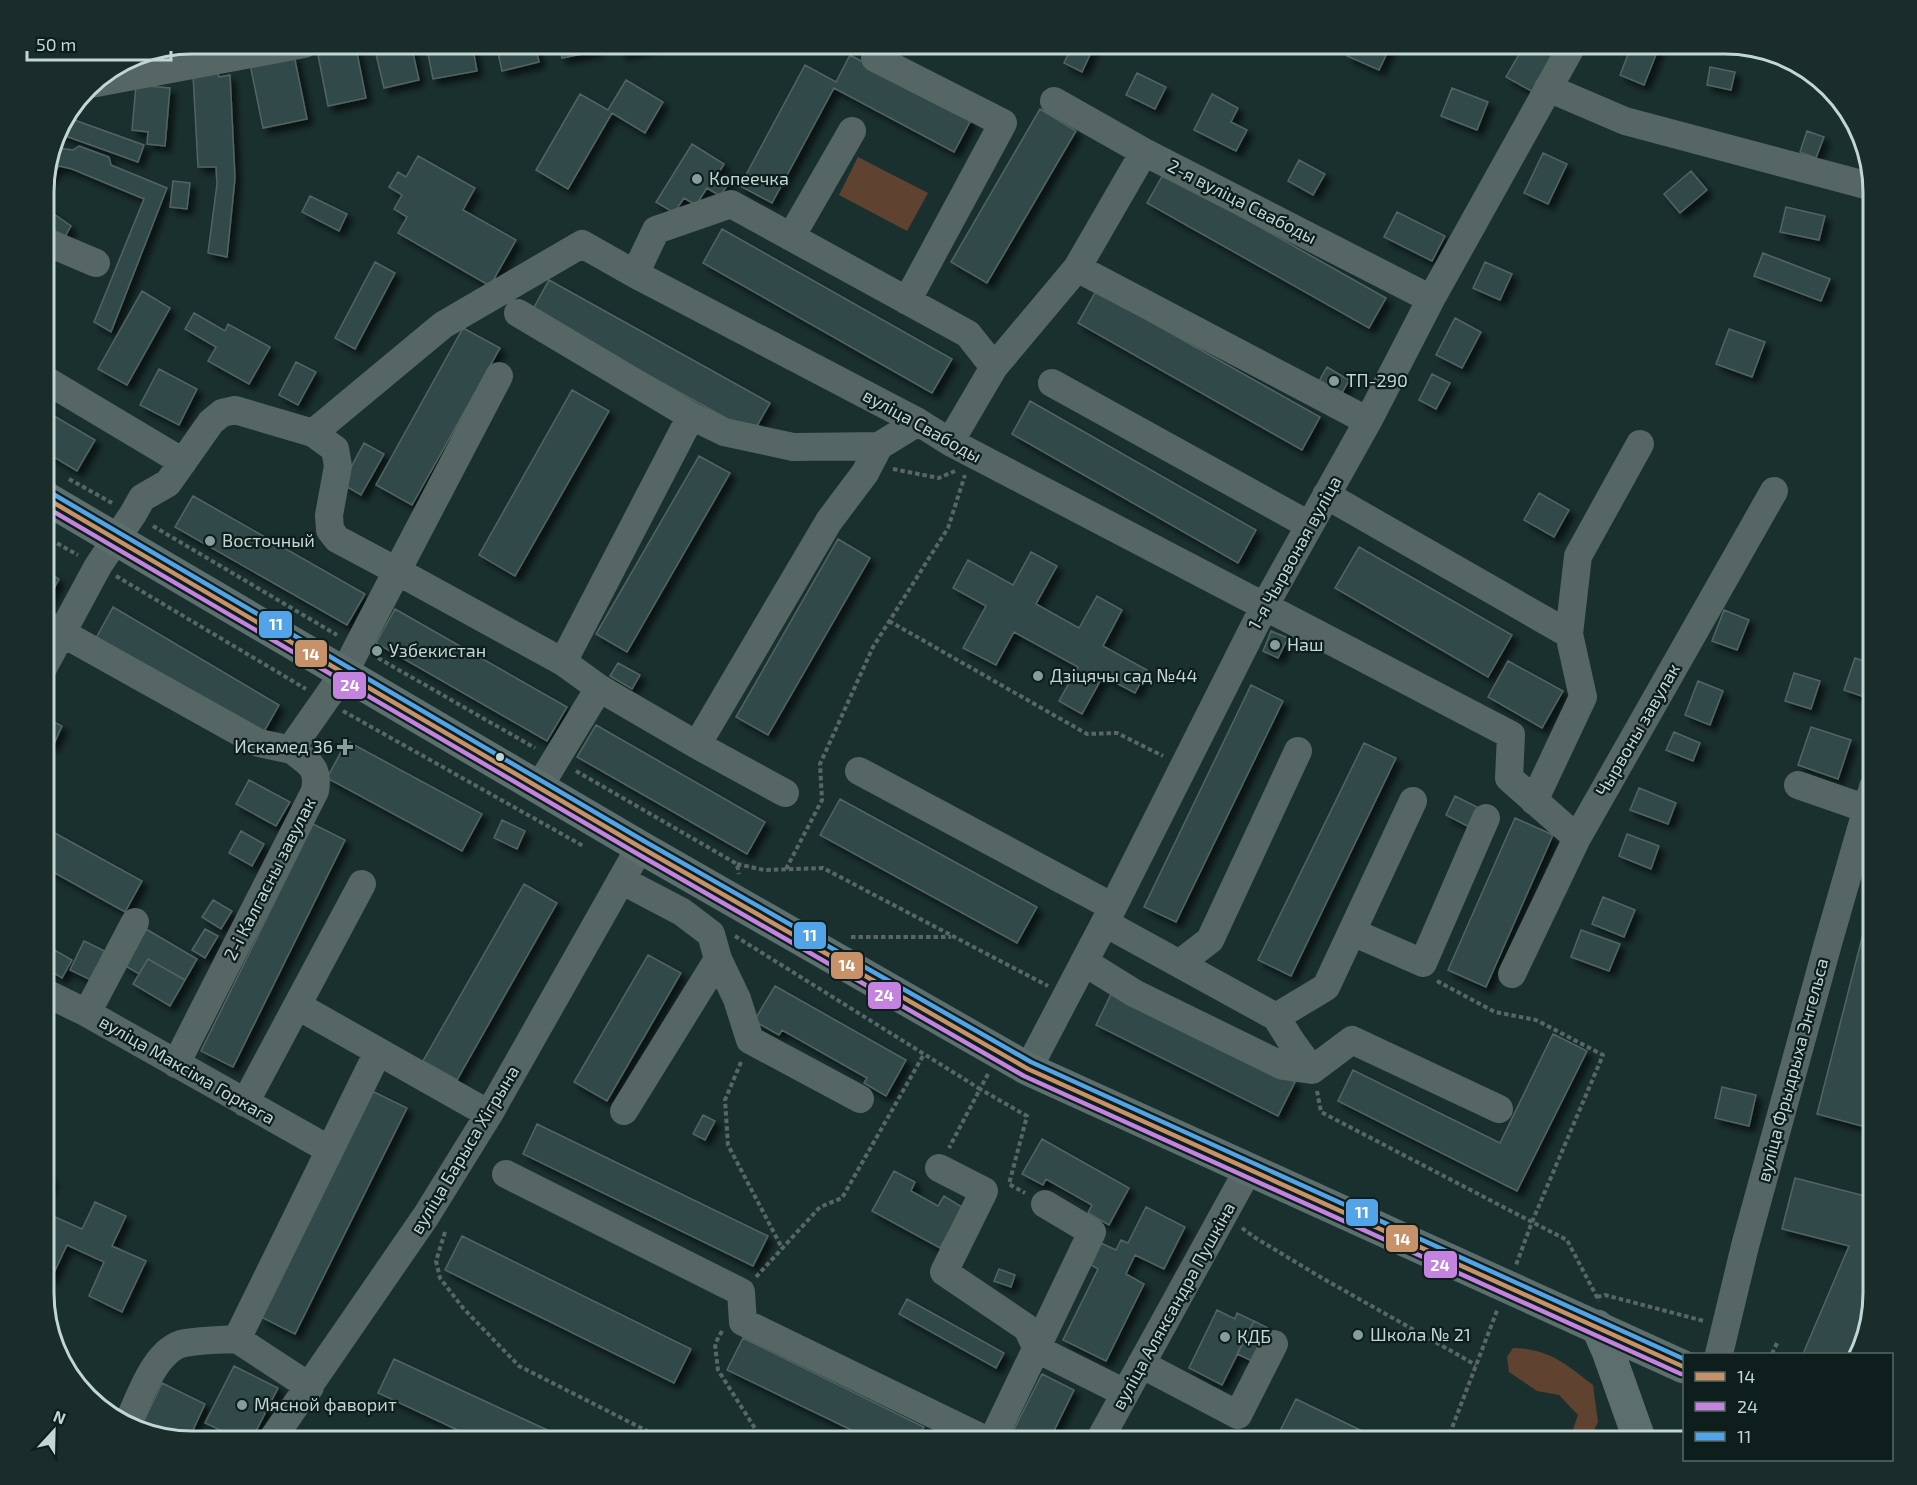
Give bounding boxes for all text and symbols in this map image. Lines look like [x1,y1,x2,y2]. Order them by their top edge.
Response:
scale bar [27,24,171,62]
text: 50 m [36,33,76,55]
street label: 2-я вуліца Свабоды [1164,154,1321,248]
place label: Копеечка [709,167,789,189]
marker: Копеечка [690,172,704,186]
place label: ТП-290 [1346,369,1408,391]
marker: ТП-290 [1327,374,1341,388]
street label: вуліца Свабоды [859,383,986,467]
street label: 1-я Чырвоная вуліца [1243,472,1346,633]
place label: Восточный [222,529,315,551]
marker: Восточный [203,534,217,548]
line badge: 11 [258,610,293,639]
text: 11 [269,614,283,633]
place label: Наш [1287,633,1323,655]
marker: Наш [1268,638,1282,652]
line badge: 14 [294,639,328,668]
place label: Узбекистан [389,639,486,661]
text: 14 [302,644,320,663]
marker: Узбекистан [370,644,384,658]
street label: Чырвоны завулак [1590,659,1684,800]
place label: Дзіцячы сад №44 [1050,664,1198,686]
marker: Дзіцячы сад №44 [1031,669,1045,683]
line badge: 24 [332,671,367,700]
text: 24 [340,675,360,694]
place label: Искамед 36 [234,735,333,757]
marker: Искамед 36 [338,740,352,754]
unlabelled marker [494,751,506,763]
street label: 2-і Калгасны завулак [219,793,320,964]
line badge: 11 [793,921,827,950]
text: 11 [803,925,817,944]
line badge: 14 [830,951,864,980]
text: 14 [838,955,856,974]
street label: вуліца Фрыдрыха Энгельса [1752,955,1833,1184]
line badge: 24 [867,981,902,1010]
text: 24 [874,985,894,1004]
street label: вуліца Максіма Горкага [96,1010,279,1128]
street label: вуліца Барыса Хігрына [405,1061,523,1238]
street label: вуліца Аляксандра Пушкіна [1107,1198,1239,1413]
line badge: 11 [1345,1198,1379,1227]
text: 11 [1355,1202,1369,1221]
line badge: 14 [1385,1224,1419,1253]
text: 14 [1393,1229,1411,1248]
line badge: 24 [1423,1250,1458,1279]
text: 24 [1430,1255,1450,1274]
place label: Школа № 21 [1370,1323,1471,1345]
place label: КДБ [1237,1325,1271,1347]
marker: Школа № 21 [1351,1328,1365,1342]
marker: КДБ [1218,1330,1232,1344]
legend [1683,1353,1893,1461]
text: 14 [1737,1365,1755,1387]
place label: Мясной фаворит [254,1393,397,1415]
text: 24 [1737,1395,1758,1417]
marker: Мясной фаворит [235,1398,249,1412]
north arrow [24,1401,84,1461]
text: N [51,1406,69,1428]
text: 11 [1737,1425,1751,1447]

